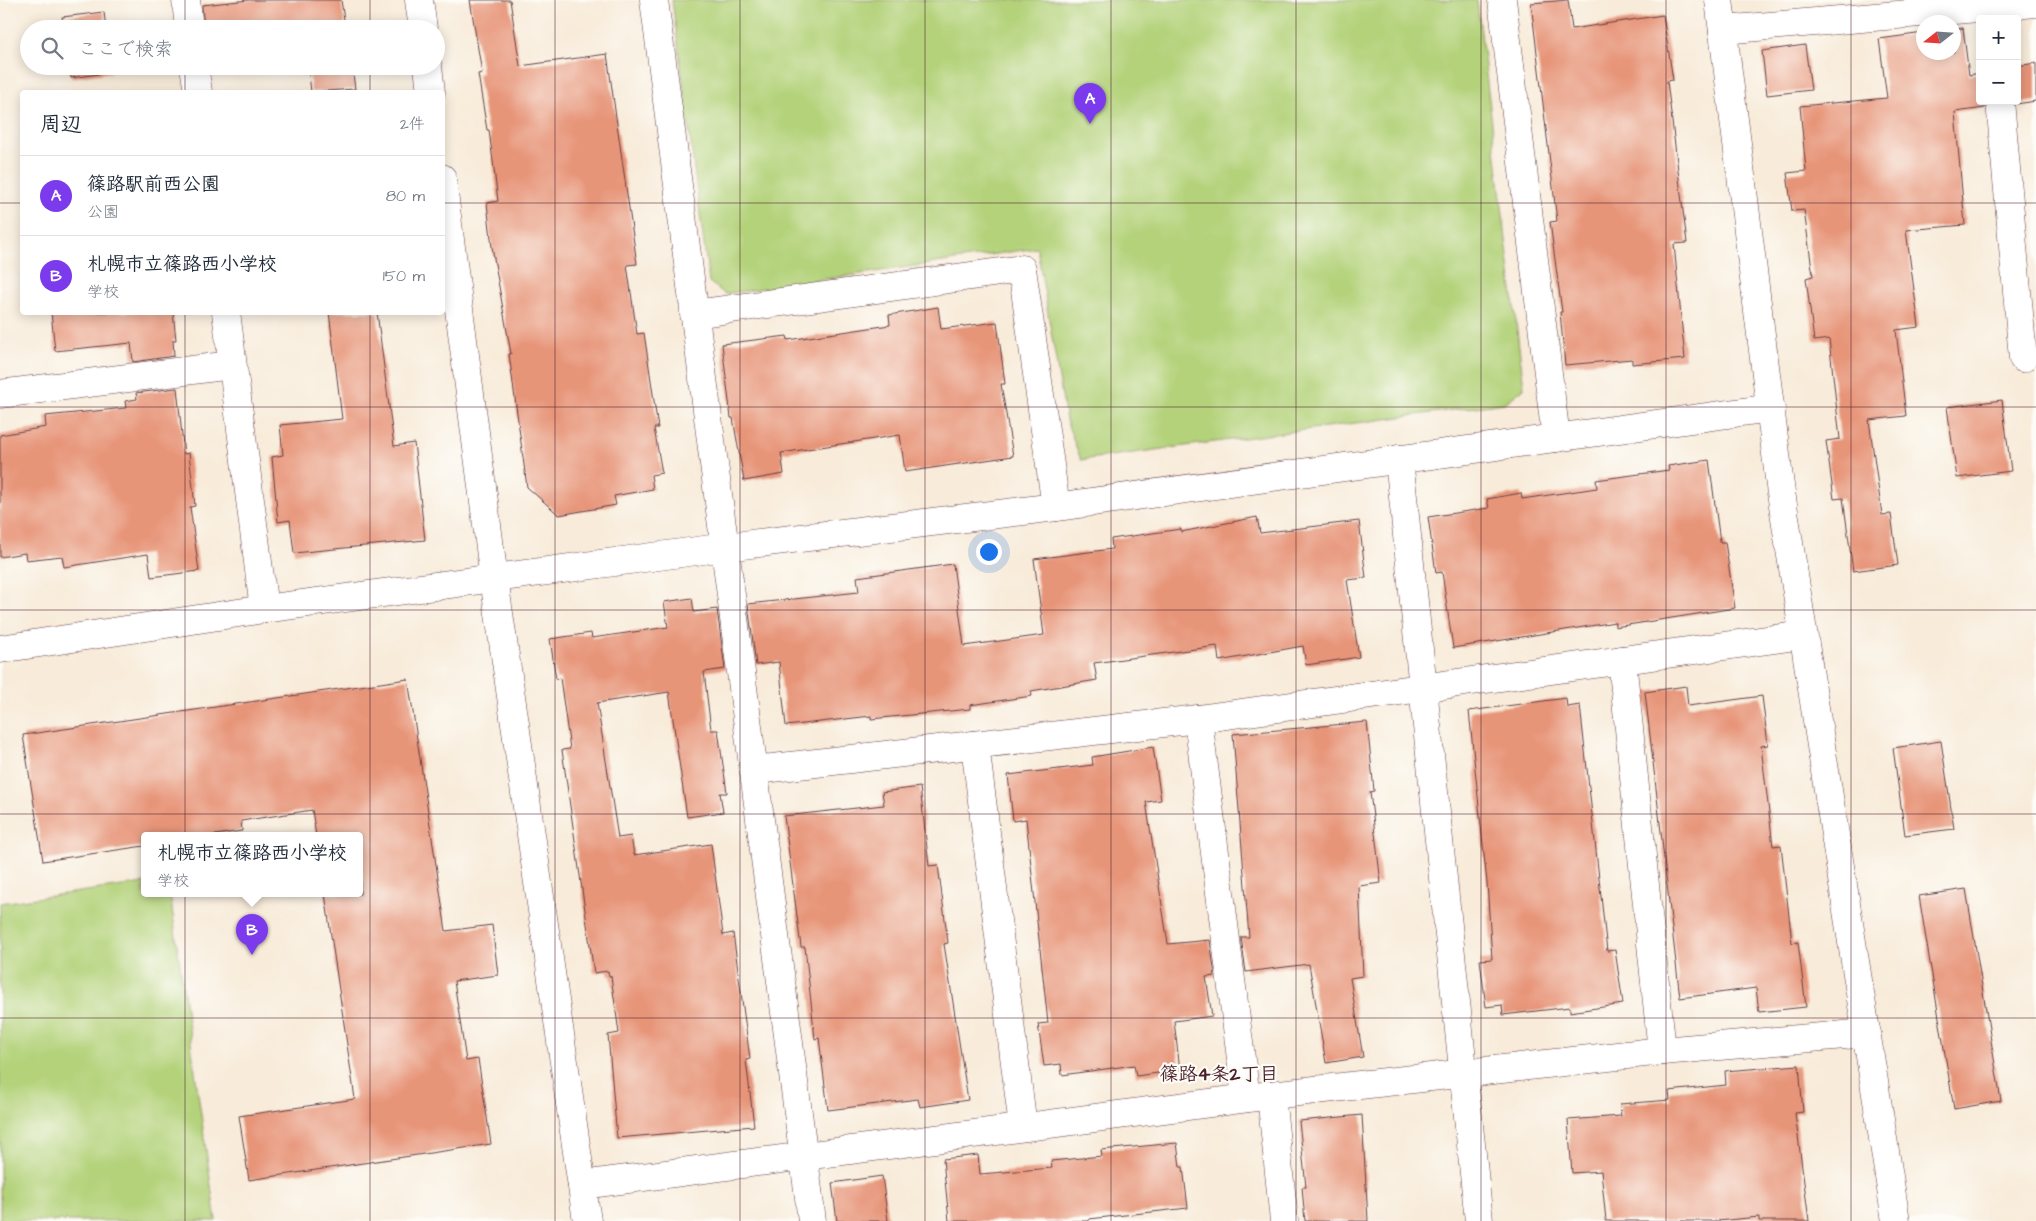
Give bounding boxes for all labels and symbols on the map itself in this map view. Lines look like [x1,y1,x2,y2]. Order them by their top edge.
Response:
north arrow [1916,15,1961,60]
pin: A [1074,83,1106,124]
your location [976,539,1002,565]
pin: B [236,914,268,955]
district label: 篠路4条2丁目 [1160,1061,1278,1088]

